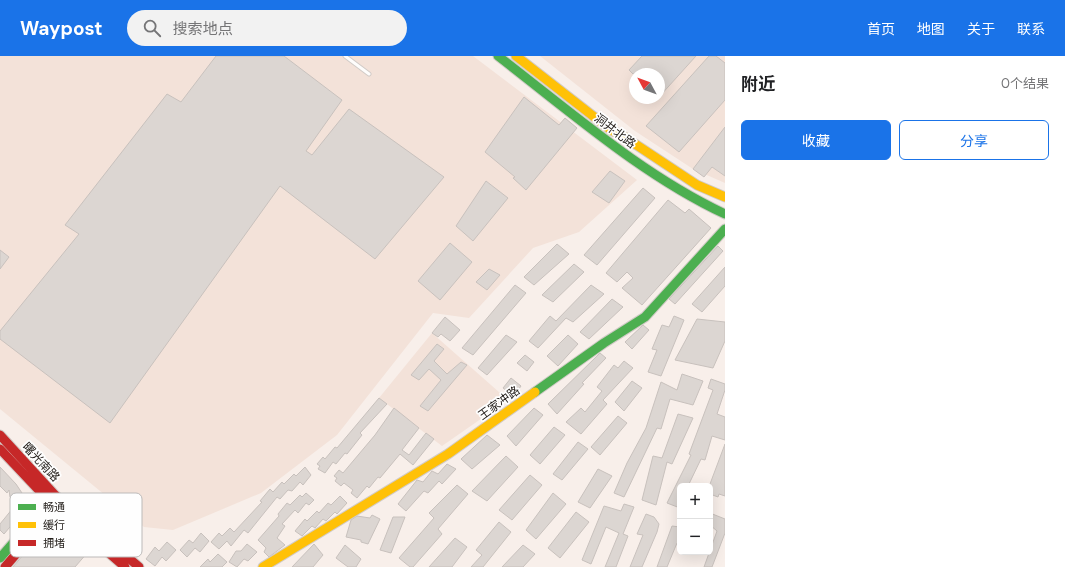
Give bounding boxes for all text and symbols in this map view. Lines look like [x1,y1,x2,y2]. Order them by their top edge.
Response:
search box [127,10,407,46]
text: Waypost [20,16,103,41]
icon: search [141,17,163,39]
text: 搜索地点 [173,19,233,39]
text: 首页 [867,20,895,38]
text: 地图 [917,20,945,38]
text: 关于 [967,20,995,38]
text: 联系 [1017,20,1045,38]
north arrow [629,68,665,104]
text: 附近 [741,73,775,95]
text: 0个结果 [1001,75,1049,92]
street label: 洞井北路 [591,110,639,152]
button: 收藏 [741,120,891,160]
button: 分享 [899,120,1049,160]
street label: 王家冲路 [475,382,523,424]
street label: 曙光南路 [19,439,63,485]
map controls [677,483,713,555]
button: + [677,483,713,519]
legend [10,493,142,557]
text: 畅通 [43,500,65,514]
text: 缓行 [43,518,65,532]
button: − [677,519,713,555]
text: 拥堵 [43,536,65,550]

